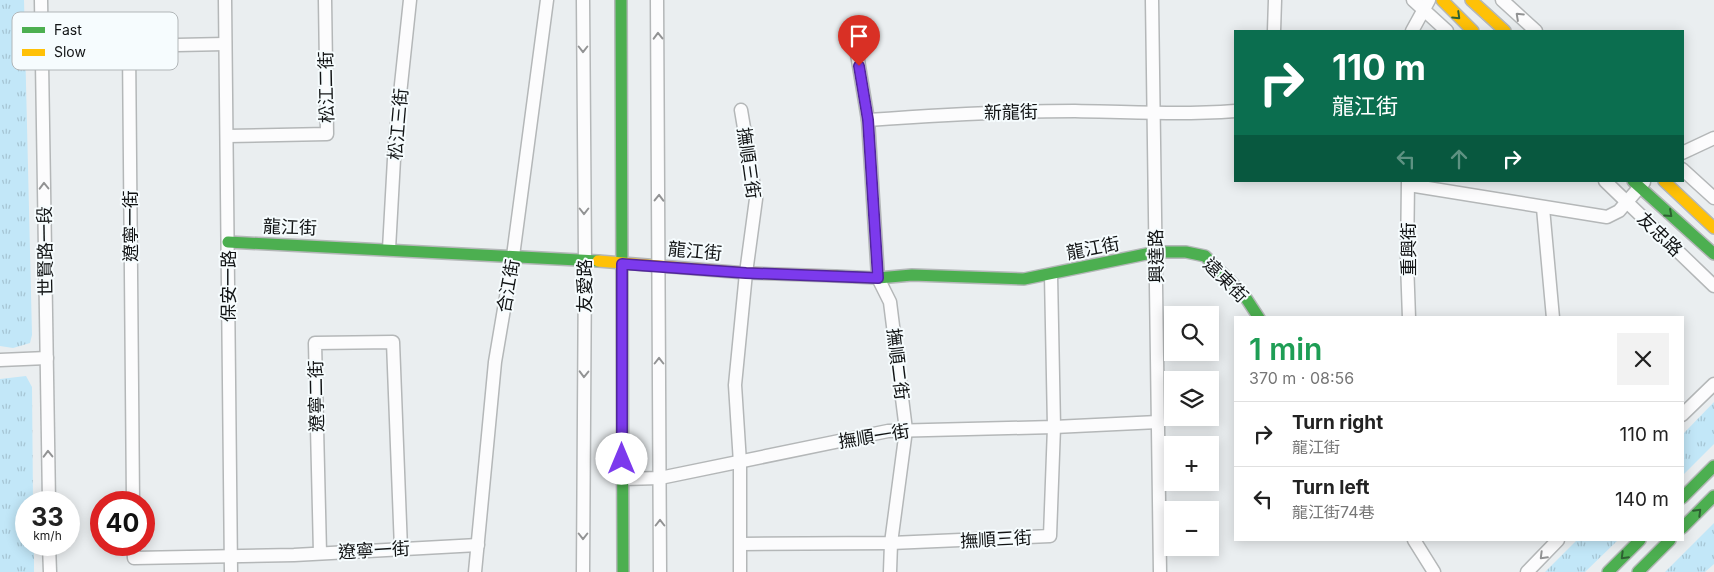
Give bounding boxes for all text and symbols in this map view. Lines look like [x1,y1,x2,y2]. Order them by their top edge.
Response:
one-way arrow [1451,10,1460,19]
legend [12,12,178,70]
one-way arrow [1516,13,1525,22]
pin [838,15,880,66]
text: Fast [54,21,82,38]
icon: arrive [845,22,873,50]
one-way arrow [652,32,663,40]
text: Slow [54,43,86,60]
one-way arrow [578,45,588,53]
text: 110 m [1332,46,1426,88]
icon: right [1249,50,1314,115]
street label: 松江二街 [315,51,337,123]
street label: 松江三街 [384,87,412,161]
text: 龍江街 [1332,93,1398,119]
street label: 新龍街 [984,101,1038,123]
street label: 撫順三街 [734,126,764,200]
icon: left [1392,145,1420,173]
icon: ahead [1445,145,1473,173]
icon: right [1498,145,1526,173]
one-way arrow [39,182,49,190]
street label: 遼寧一街 [120,190,141,262]
one-way arrow [654,194,664,202]
street label: 世賢路一段 [34,206,56,296]
one-way arrow [579,208,589,215]
street label: 友忠路 [1633,208,1687,260]
one-way arrow [1664,208,1673,217]
street label: 龍江街 [263,216,317,238]
street label: 重興街 [1398,222,1419,276]
street label: 興達路 [1145,229,1167,283]
street label: 龍江街 [1064,233,1122,263]
street label: 龍江街 [667,238,723,264]
street label: 保安一路 [218,250,239,322]
street label: 遠東街 [1199,253,1253,307]
street label: 合江街 [493,258,523,314]
street label: 友愛路 [574,259,595,313]
map controls [1164,306,1219,556]
button: search [1164,306,1219,361]
street label: 撫順二街 [883,327,913,401]
text: 1 min [1249,331,1322,367]
button: close [1617,333,1669,385]
one-way arrow [654,357,664,364]
street label: 遼寧二街 [305,360,327,432]
text: 370 m · 08:56 [1249,368,1354,388]
one-way arrow [579,370,589,378]
button: layers [1164,371,1219,426]
text: Turn right [1292,411,1383,434]
street label: 撫順一街 [837,420,911,452]
icon: right [1249,420,1277,448]
text: 110 m [1620,423,1669,446]
position arrow [595,432,647,484]
button: + [1164,436,1219,491]
text: 龍江街 [1292,437,1340,457]
one-way arrow [43,450,53,458]
text: Turn left [1292,476,1370,499]
icon: left [1249,485,1277,513]
text: 140 m [1615,488,1669,511]
speed limit sign: 40 [90,491,155,556]
button: − [1164,501,1219,556]
text: 33 [31,502,64,532]
text: 龍江街74巷 [1292,502,1374,522]
one-way arrow [1692,509,1701,518]
one-way arrow [655,519,665,527]
street label: 撫順三街 [959,527,1033,551]
text: km/h [33,528,62,543]
one-way arrow [578,532,588,540]
street label: 遼寧一街 [337,538,411,562]
one-way arrow [1539,550,1548,559]
one-way arrow [1621,550,1630,559]

